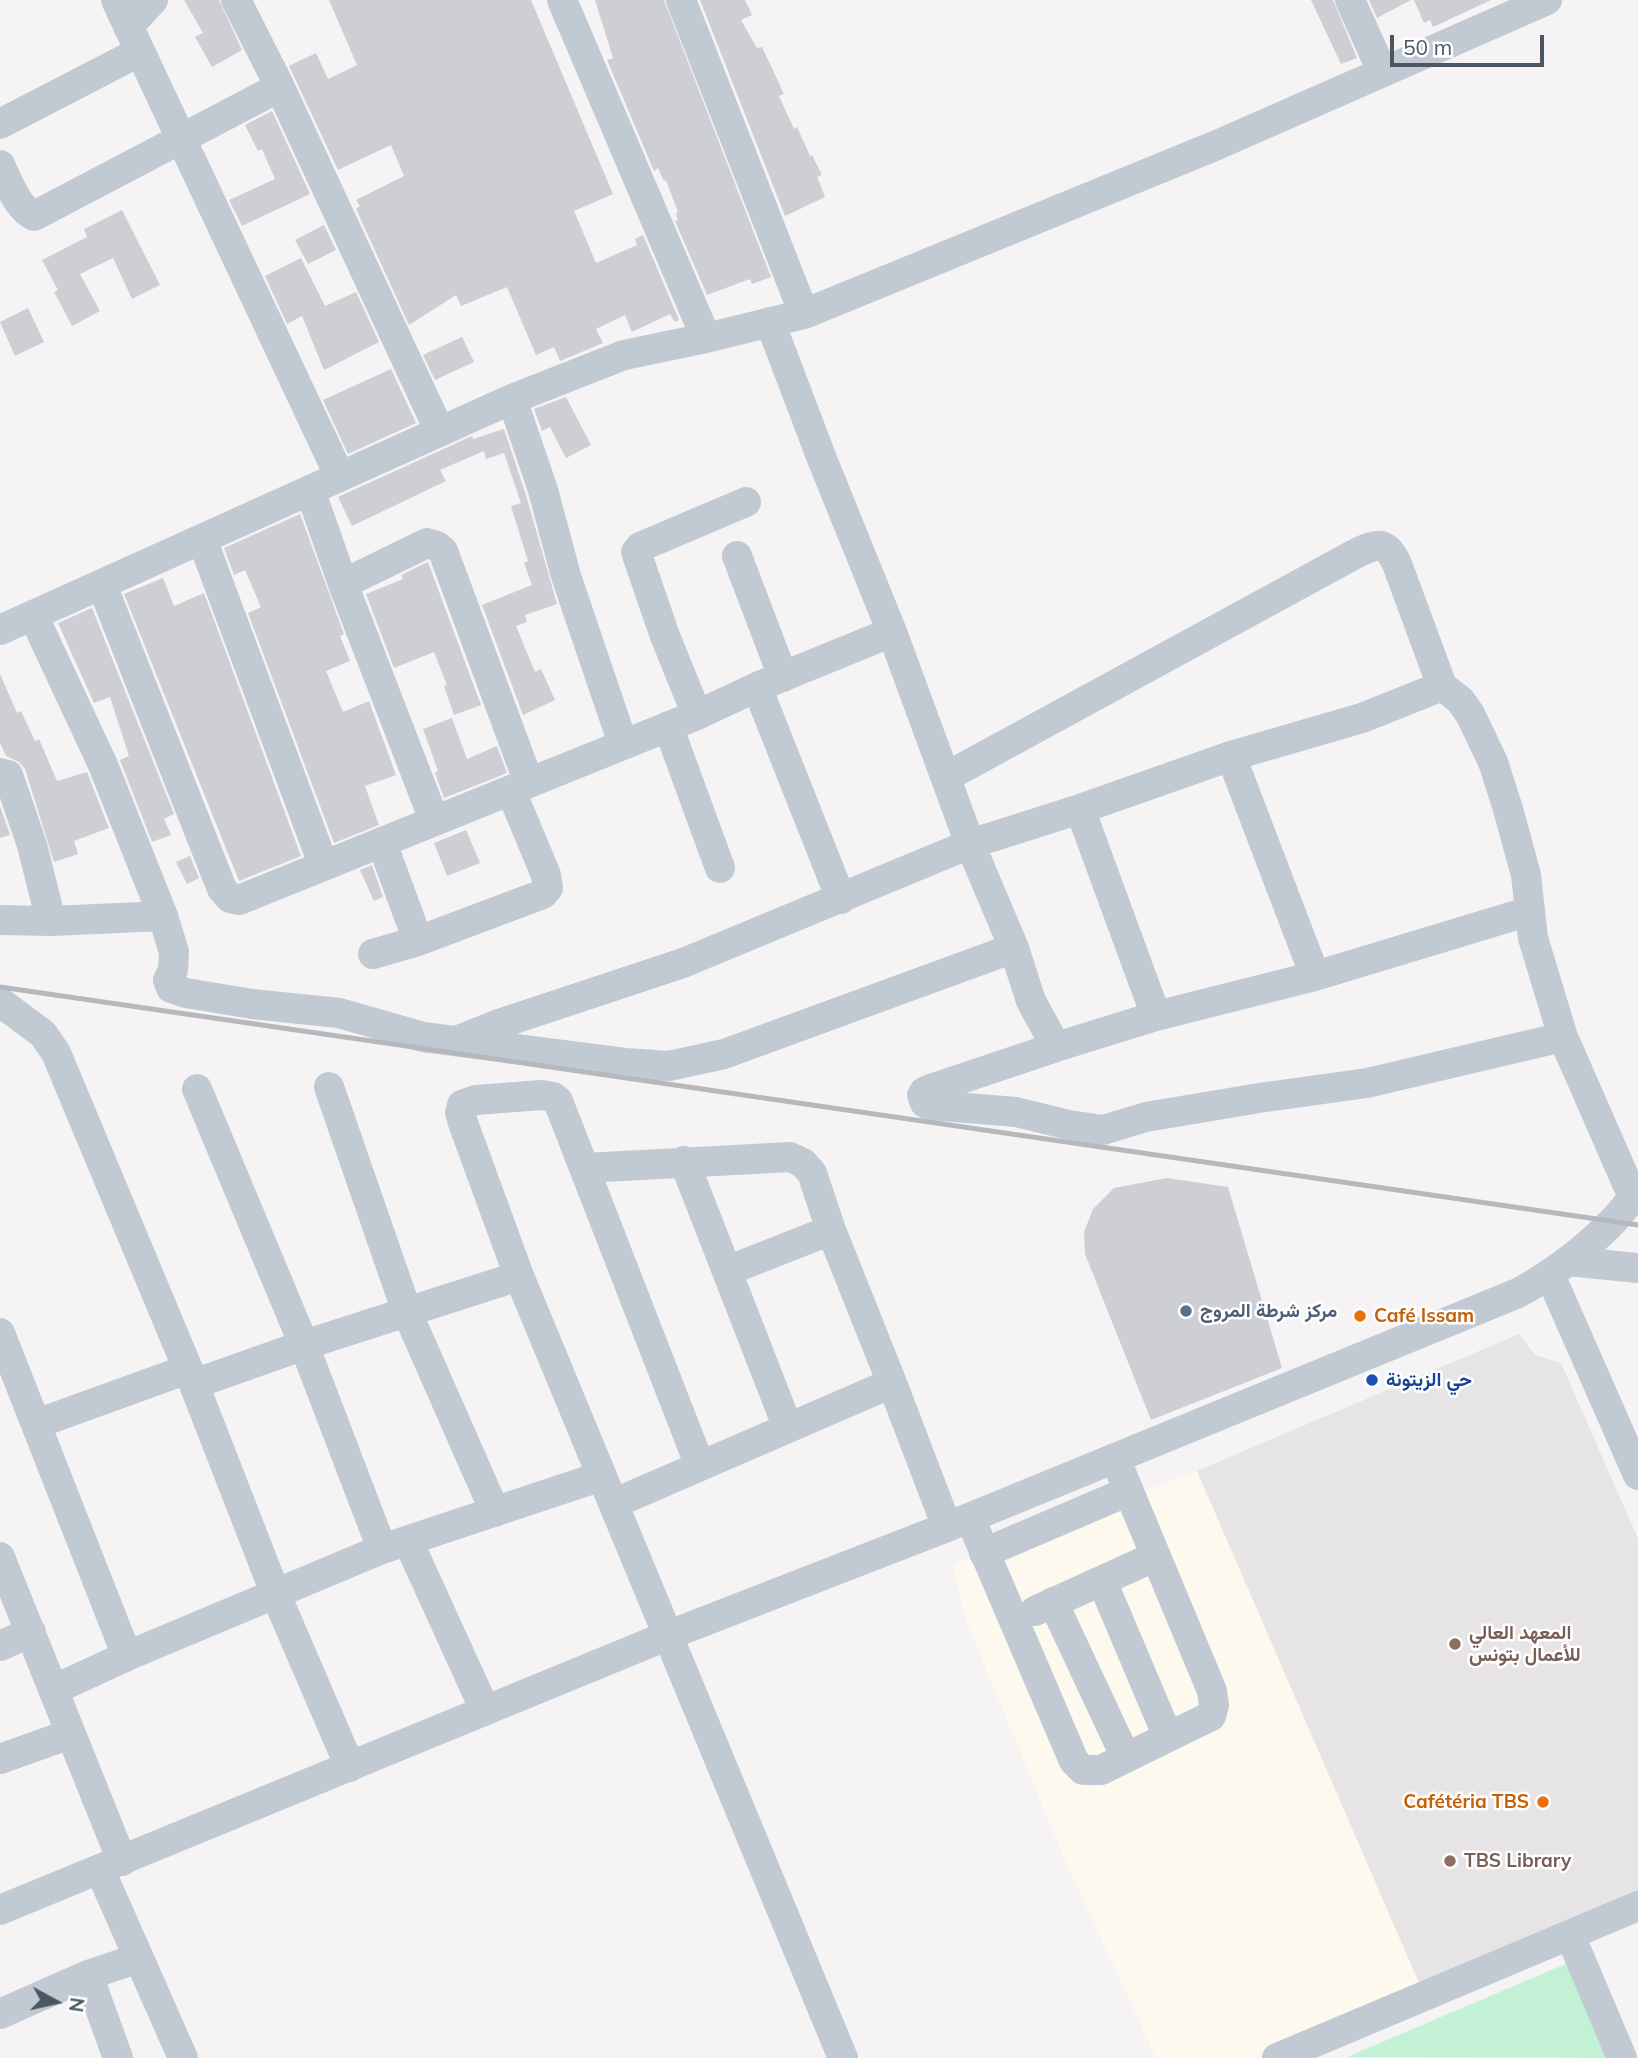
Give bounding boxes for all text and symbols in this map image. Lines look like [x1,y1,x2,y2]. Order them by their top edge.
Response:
scale bar [1393,21,1547,65]
text: 50 m [1403,34,1452,60]
place label: مركز شرطة المروج [1200,1300,1337,1322]
marker: مركز شرطة المروج [1178,1303,1194,1319]
place label: Café Issam [1374,1305,1474,1327]
marker: Café Issam [1352,1308,1368,1324]
place label: حي الزيتونة [1386,1369,1472,1391]
marker: حي الزيتونة [1364,1372,1380,1388]
place label: المعهد العالي للأعمال بتونس [1469,1622,1581,1666]
marker: المعهد العالي للأعمال بتونس [1447,1636,1463,1652]
place label: Cafétéria TBS [1403,1791,1529,1813]
marker: Cafétéria TBS [1535,1794,1551,1810]
place label: TBS Library [1464,1850,1571,1872]
marker: TBS Library [1442,1853,1458,1869]
north arrow [21,1967,91,2037]
text: N [64,1996,90,2014]

